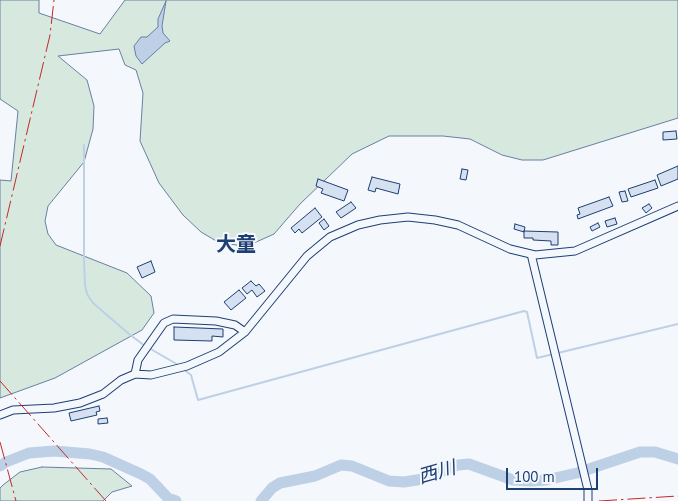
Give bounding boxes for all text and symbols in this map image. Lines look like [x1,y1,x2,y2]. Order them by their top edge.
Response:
district label: 大童 [216,233,256,257]
water label: 西川 [416,457,458,489]
scale bar [508,458,600,490]
text: 100 m [514,467,555,486]

